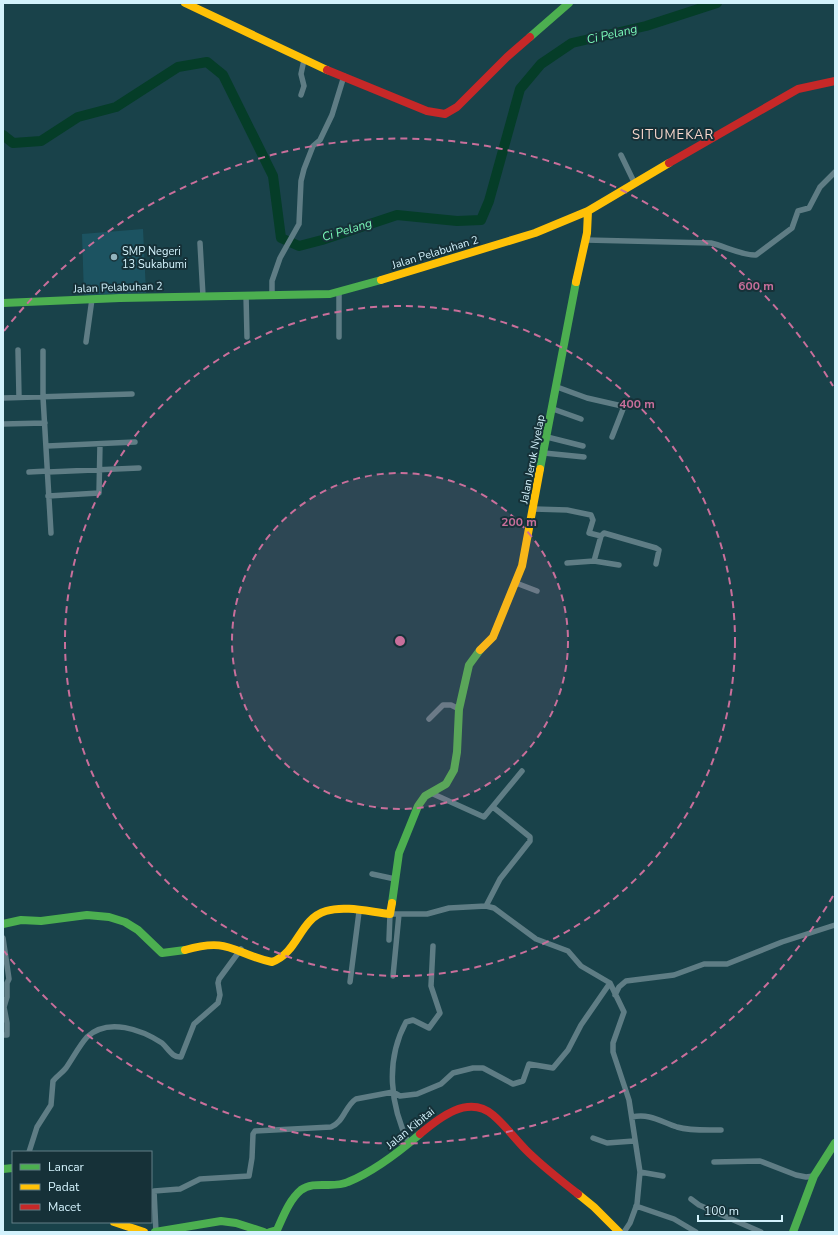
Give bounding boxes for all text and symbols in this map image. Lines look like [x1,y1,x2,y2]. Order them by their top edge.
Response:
water label: Ci Pelang [585,20,639,48]
district label: SITUMEKAR [632,126,714,144]
water label: Ci Pelang [320,215,374,245]
street label: Jalan Pelabuhan 2 [389,232,480,273]
place label: SMP Negeri 13 Sukabumi [122,244,187,272]
marker: SMP Negeri 13 Sukabumi [109,252,119,262]
street label: Jalan Pelabuhan 2 [72,278,163,297]
text: 600 m [738,278,774,294]
text: 400 m [619,396,655,412]
street label: Jalan Jeruk Nyelap [516,413,548,506]
text: 200 m [501,514,537,530]
centre of rings [393,634,407,648]
street label: Jalan Kibitai [382,1104,438,1153]
legend [12,1151,152,1223]
text: Lancar [48,1159,85,1175]
text: Padat [48,1179,80,1195]
scale bar [698,1197,782,1223]
text: Macet [48,1199,81,1215]
text: 100 m [704,1203,739,1219]

